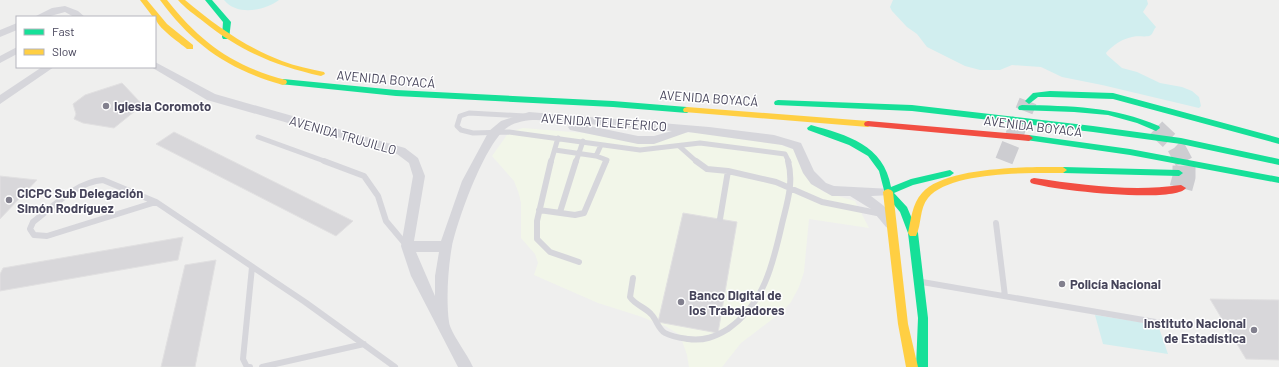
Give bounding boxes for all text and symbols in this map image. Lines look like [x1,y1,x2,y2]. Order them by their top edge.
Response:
legend [16,16,156,68]
text: Fast [52,24,75,38]
text: Slow [52,44,77,58]
street label: AVENIDA BOYACÁ [336,67,436,91]
street label: AVENIDA BOYACÁ [659,87,759,109]
place label: Iglesia Coromoto [114,98,211,114]
marker: Iglesia Coromoto [101,101,111,111]
street label: AVENIDA TELEFÉRICO [541,110,667,134]
street label: AVENIDA TRUJILLO [288,112,398,158]
street label: AVENIDA BOYACÁ [983,112,1083,140]
place label: CICPC Sub Delegación Simón Rodríguez [17,185,143,216]
marker: CICPC Sub Delegación Simón Rodríguez [4,195,14,205]
place label: Policía Nacional [1070,276,1161,292]
marker: Policía Nacional [1057,279,1067,289]
place label: Banco Digital de los Trabajadores [689,287,785,318]
marker: Banco Digital de los Trabajadores [676,297,686,307]
place label: Instituto Nacional de Estadística [1144,315,1246,346]
marker: Instituto Nacional de Estadística [1249,325,1259,335]

